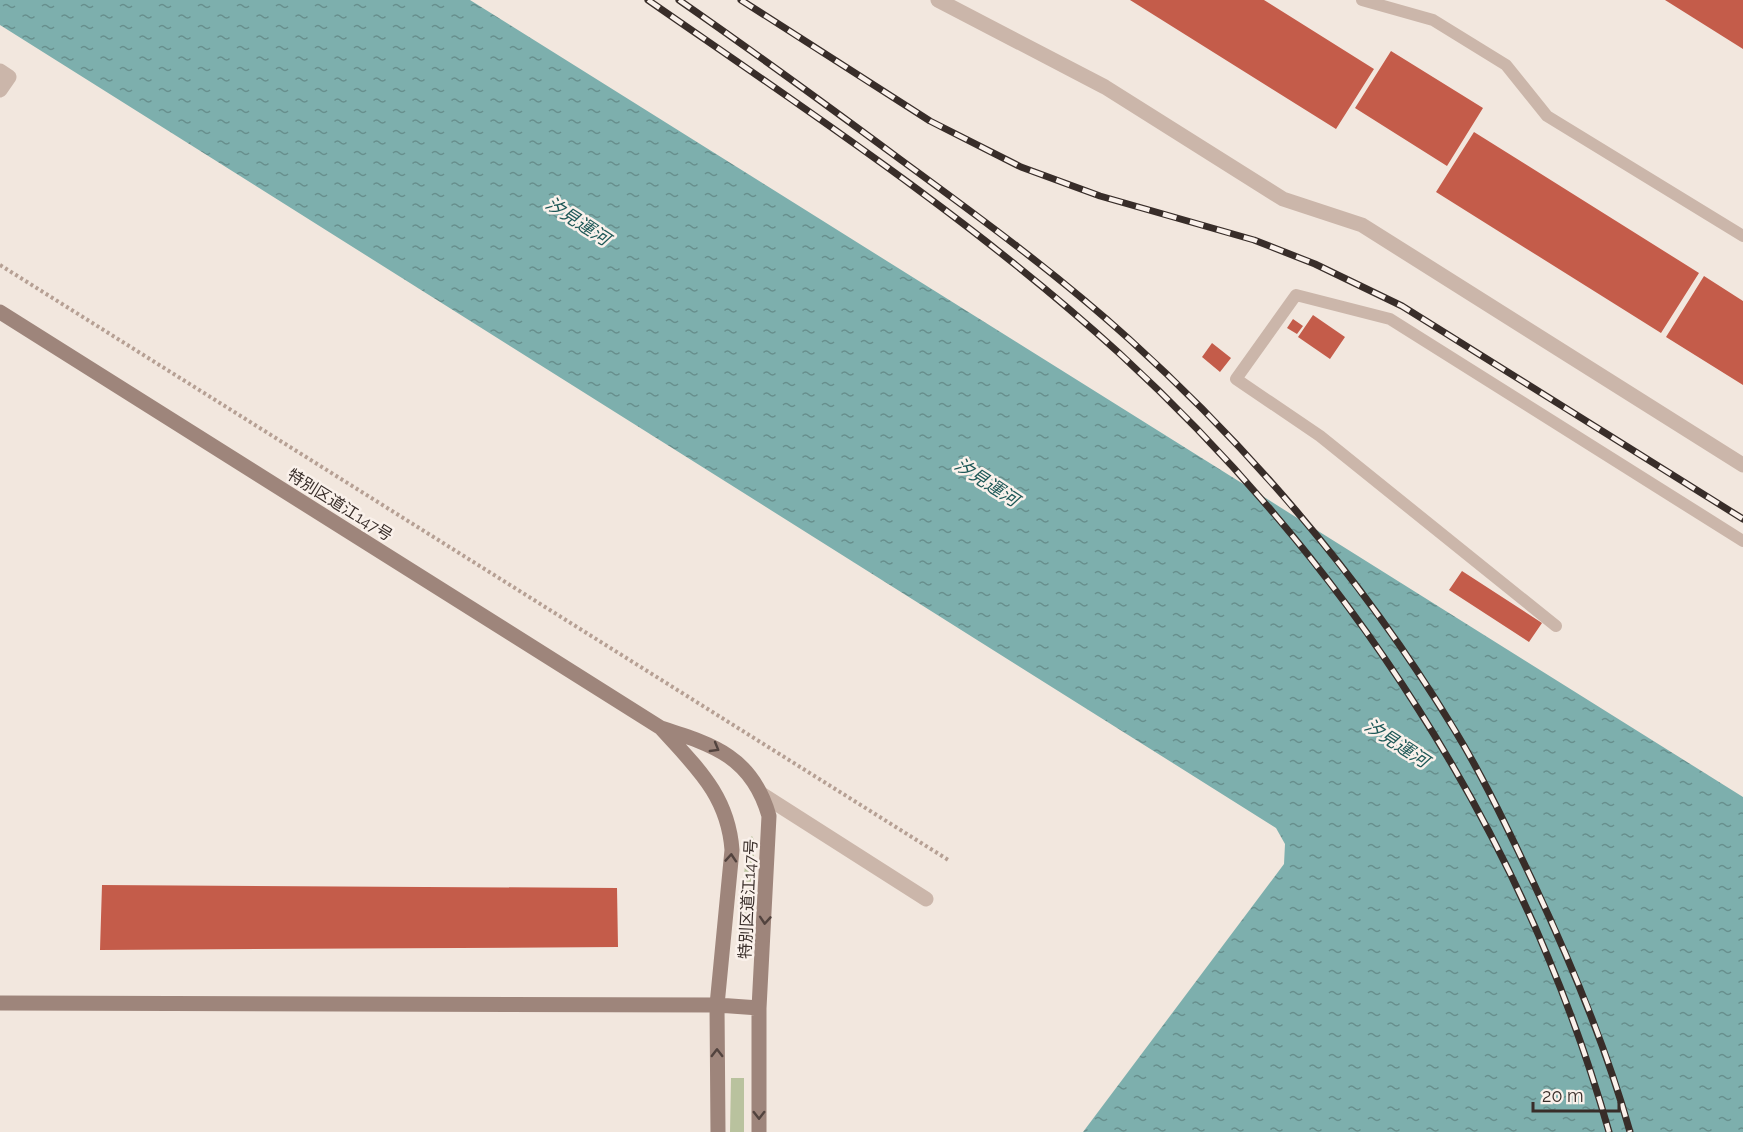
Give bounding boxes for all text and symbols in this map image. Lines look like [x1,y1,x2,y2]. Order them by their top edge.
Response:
water label: 汐見運河 [542,193,616,251]
water label: 汐見運河 [951,454,1025,512]
street label: 特別区道江147号 [284,465,396,545]
water label: 汐見運河 [1361,715,1435,773]
one-way arrow [709,741,720,752]
street label: 特別区道江147号 [735,839,761,959]
one-way arrow [724,854,737,863]
one-way arrow [759,916,772,925]
one-way arrow [711,1048,723,1057]
scale bar [1533,1075,1618,1113]
text: 20 m [1542,1085,1584,1106]
one-way arrow [753,1111,765,1120]

